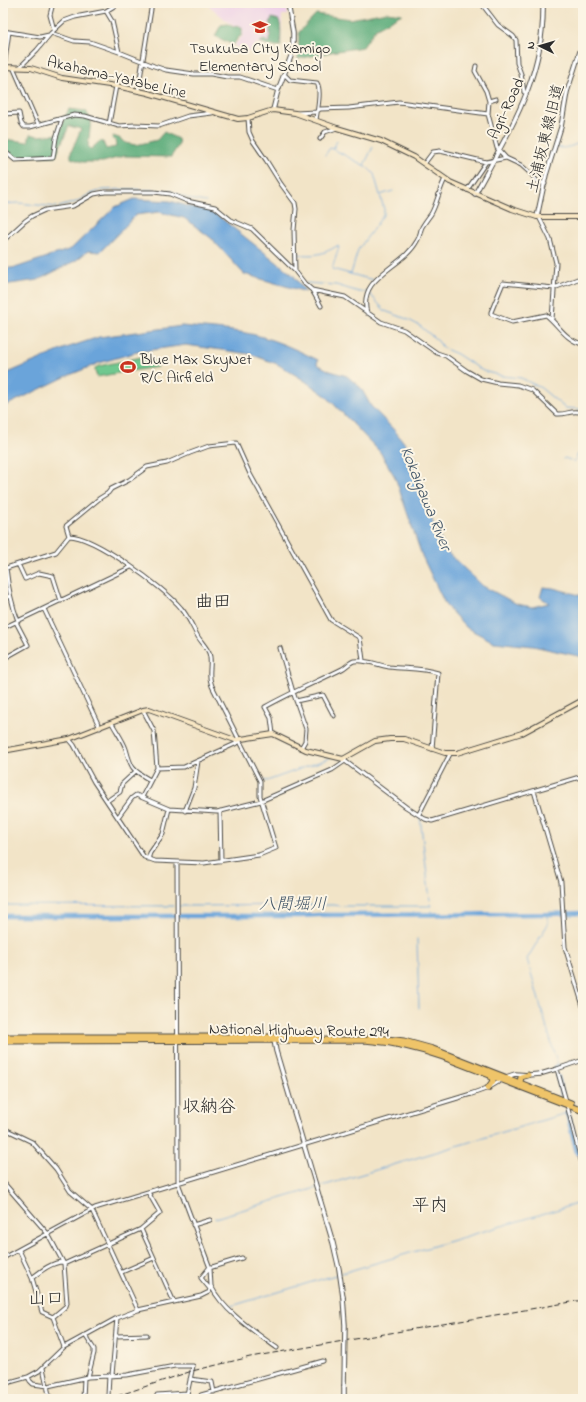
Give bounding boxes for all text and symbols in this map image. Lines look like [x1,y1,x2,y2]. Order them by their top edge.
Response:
school or university icon: Tsukuba CIty Kamigo Elementary School [251,18,269,36]
north arrow [520,26,560,66]
place label: Tsukuba CIty Kamigo Elementary School [190,37,330,79]
text: N [523,41,539,50]
street label: Akahama-Yatabe Line [45,50,189,106]
street label: Agri-Road [482,74,532,144]
street label: 土浦坂東線旧道 [521,81,571,196]
place label: Blue Max SkyNet R/C Airfield [139,348,252,390]
sports icon: Blue Max SkyNet R/C Airfield [119,358,137,376]
water label: Kokaigawa River [392,443,459,557]
district label: 曲田 [195,590,231,616]
water label: 八間堀川 [259,892,327,917]
street label: National Highway Route 294 [209,1017,389,1045]
district label: 収納谷 [182,1095,236,1121]
district label: 平内 [412,1194,448,1220]
district label: 山口 [28,1287,64,1313]

